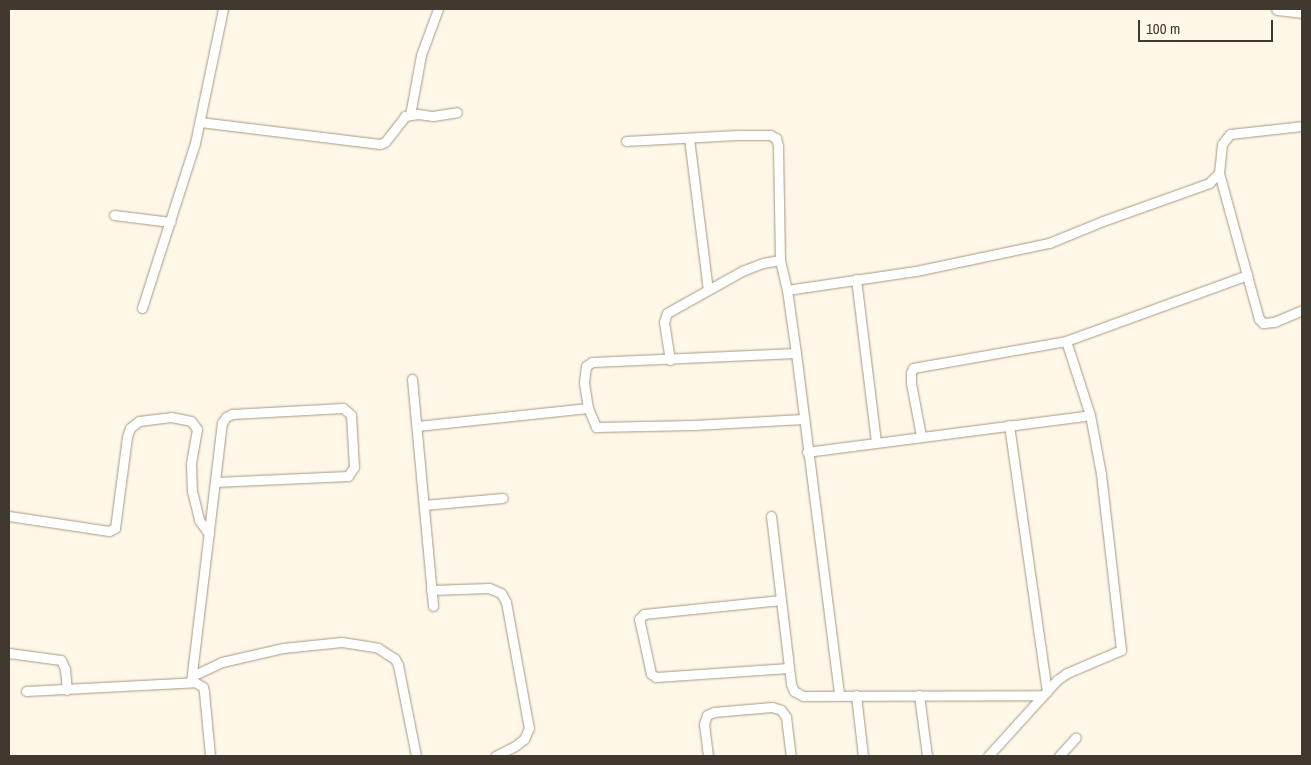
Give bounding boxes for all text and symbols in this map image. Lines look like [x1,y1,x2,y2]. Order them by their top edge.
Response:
scale bar [1141,10,1276,42]
text: 100 m [1146,18,1180,39]

